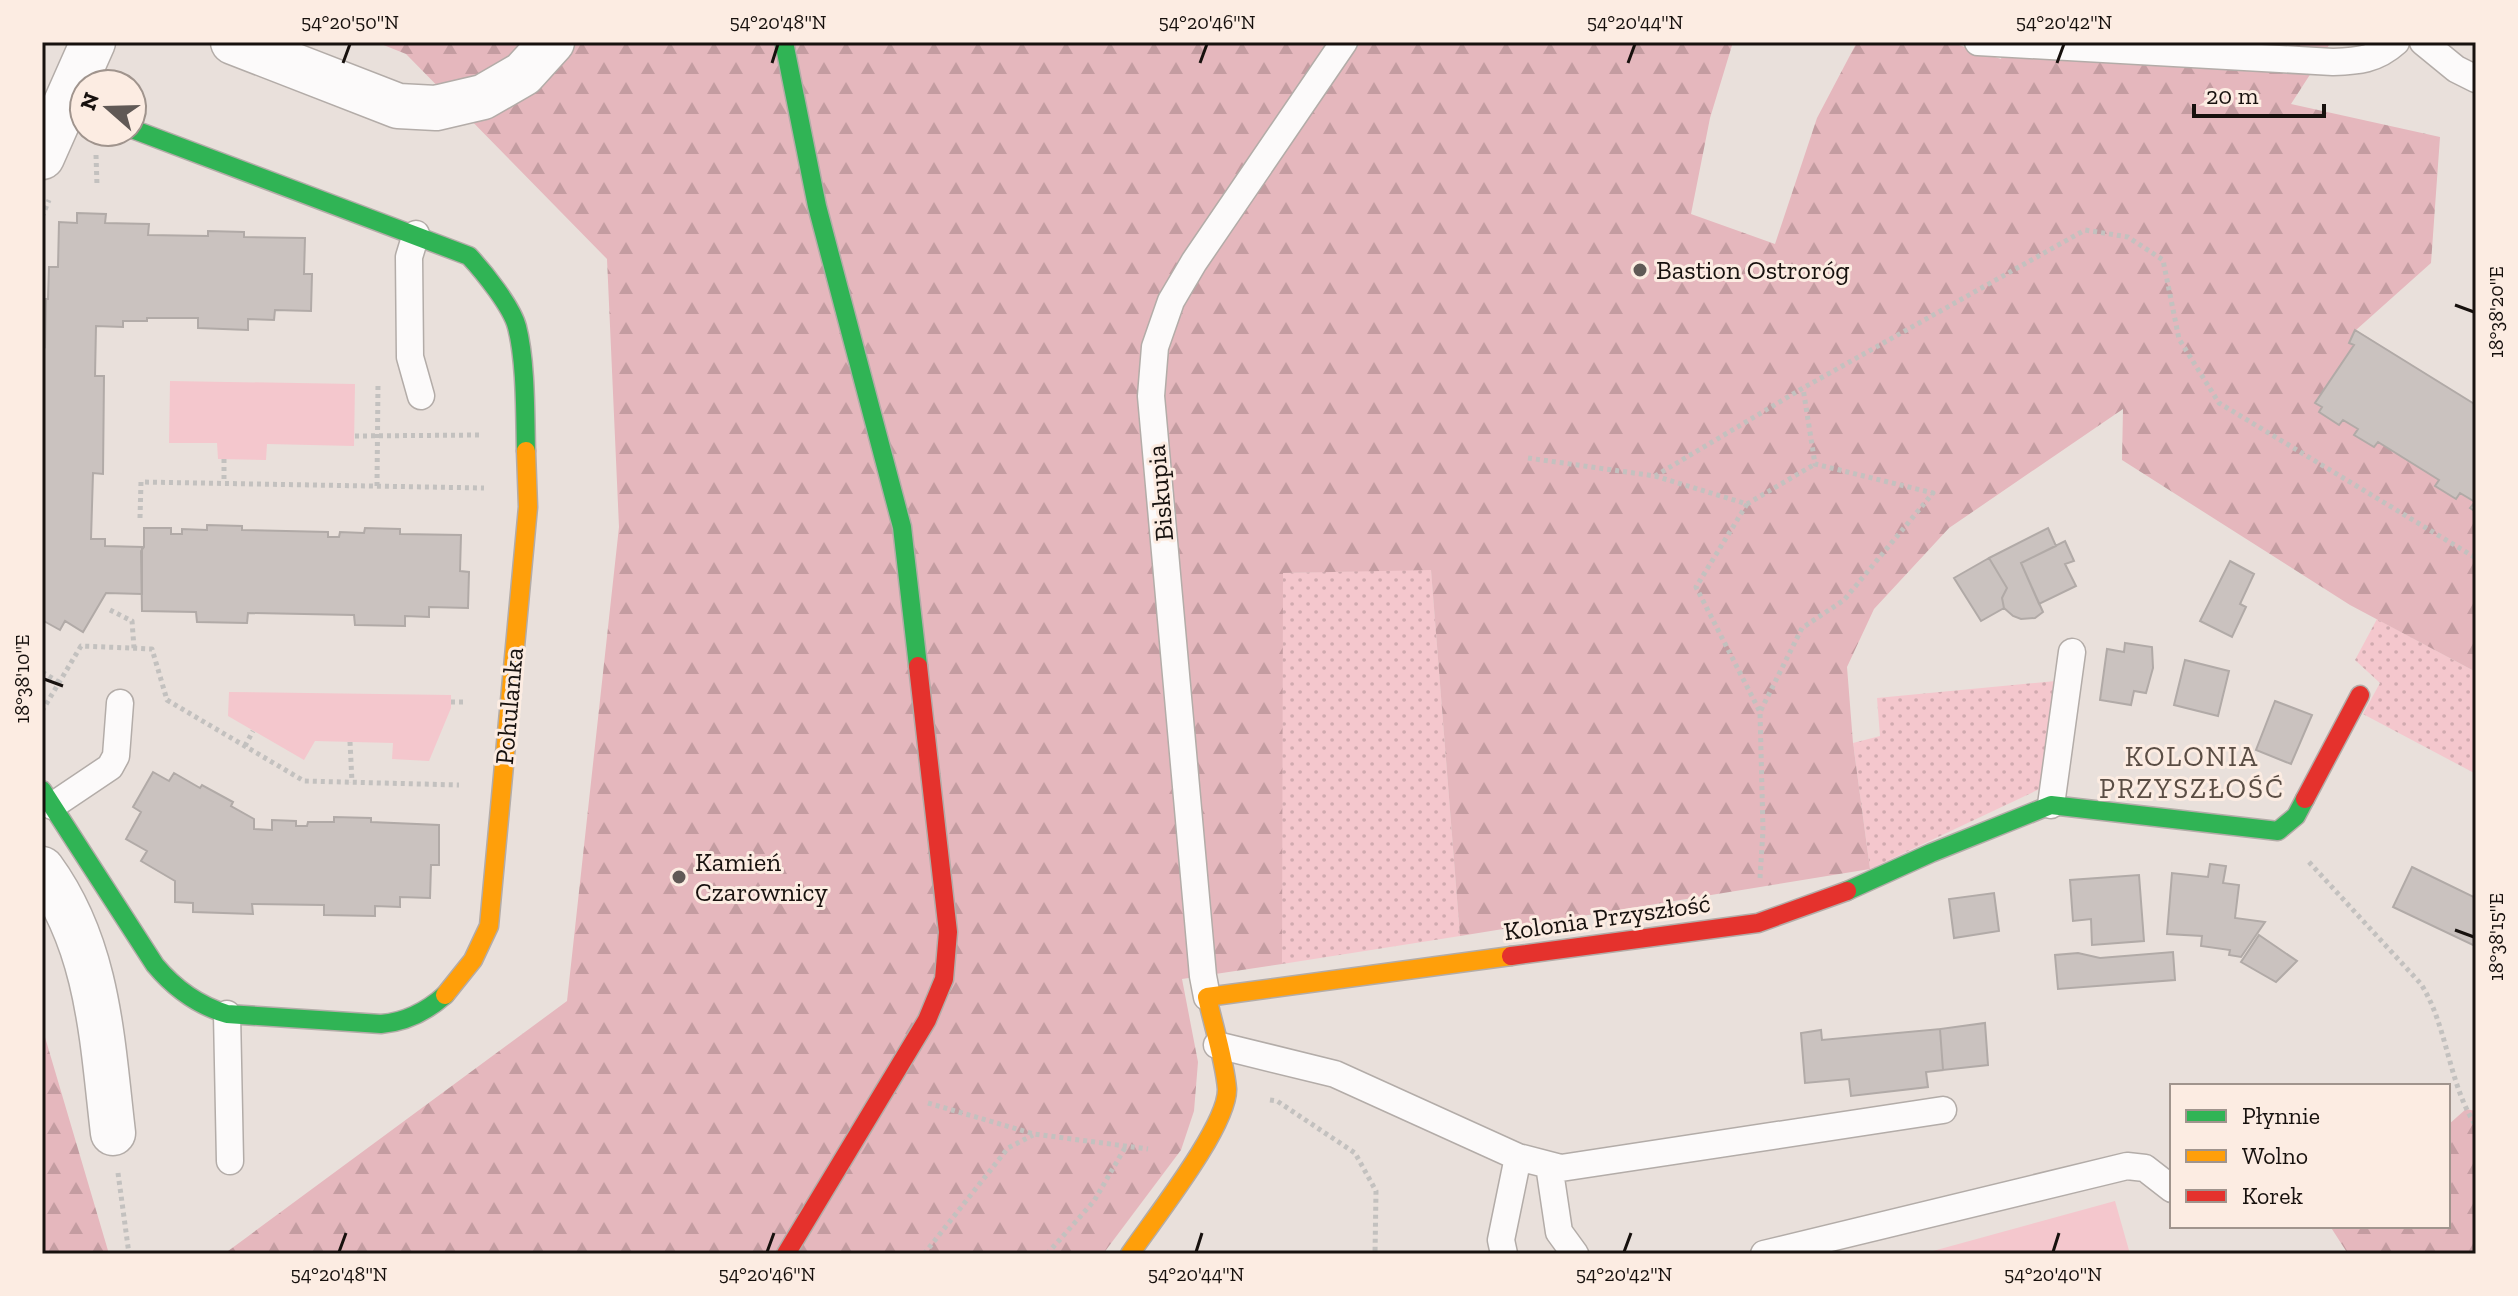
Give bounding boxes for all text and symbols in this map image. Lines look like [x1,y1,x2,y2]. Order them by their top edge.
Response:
text: 54°20'50"N [301,10,399,34]
text: 54°20'48"N [729,10,827,34]
text: 54°20'46"N [1159,10,1256,34]
text: 54°20'44"N [1587,10,1684,34]
text: 54°20'42"N [2016,10,2113,34]
north arrow [68,68,148,148]
scale bar [2194,68,2324,118]
text: 20 m [2206,81,2259,110]
text: N [74,89,105,114]
place label: Bastion Ostroróg [1656,254,1849,286]
marker: Bastion Ostroróg [1631,261,1649,279]
text: 18°38'20"E [2484,266,2508,358]
street label: Biskupia [1140,443,1180,543]
text: 18°38'10"E [10,634,34,724]
street label: Pohulanka [488,646,530,766]
district label: KOLONIA PRZYSZŁOŚĆ [2099,740,2285,805]
place label: Kamień Czarownicy [695,846,829,908]
marker: Kamień Czarownicy [670,868,688,886]
street label: Kolonia Przyszłość [1502,887,1712,947]
text: 18°38'15"E [2484,893,2508,981]
legend [2170,1084,2450,1228]
text: Płynnie [2242,1101,2320,1130]
text: Wolno [2242,1141,2308,1170]
text: Korek [2242,1181,2304,1210]
text: 54°20'48"N [290,1262,388,1286]
text: 54°20'46"N [719,1262,816,1286]
text: 54°20'44"N [1148,1262,1245,1286]
text: 54°20'42"N [1576,1262,1673,1286]
text: 54°20'40"N [2004,1262,2102,1286]

